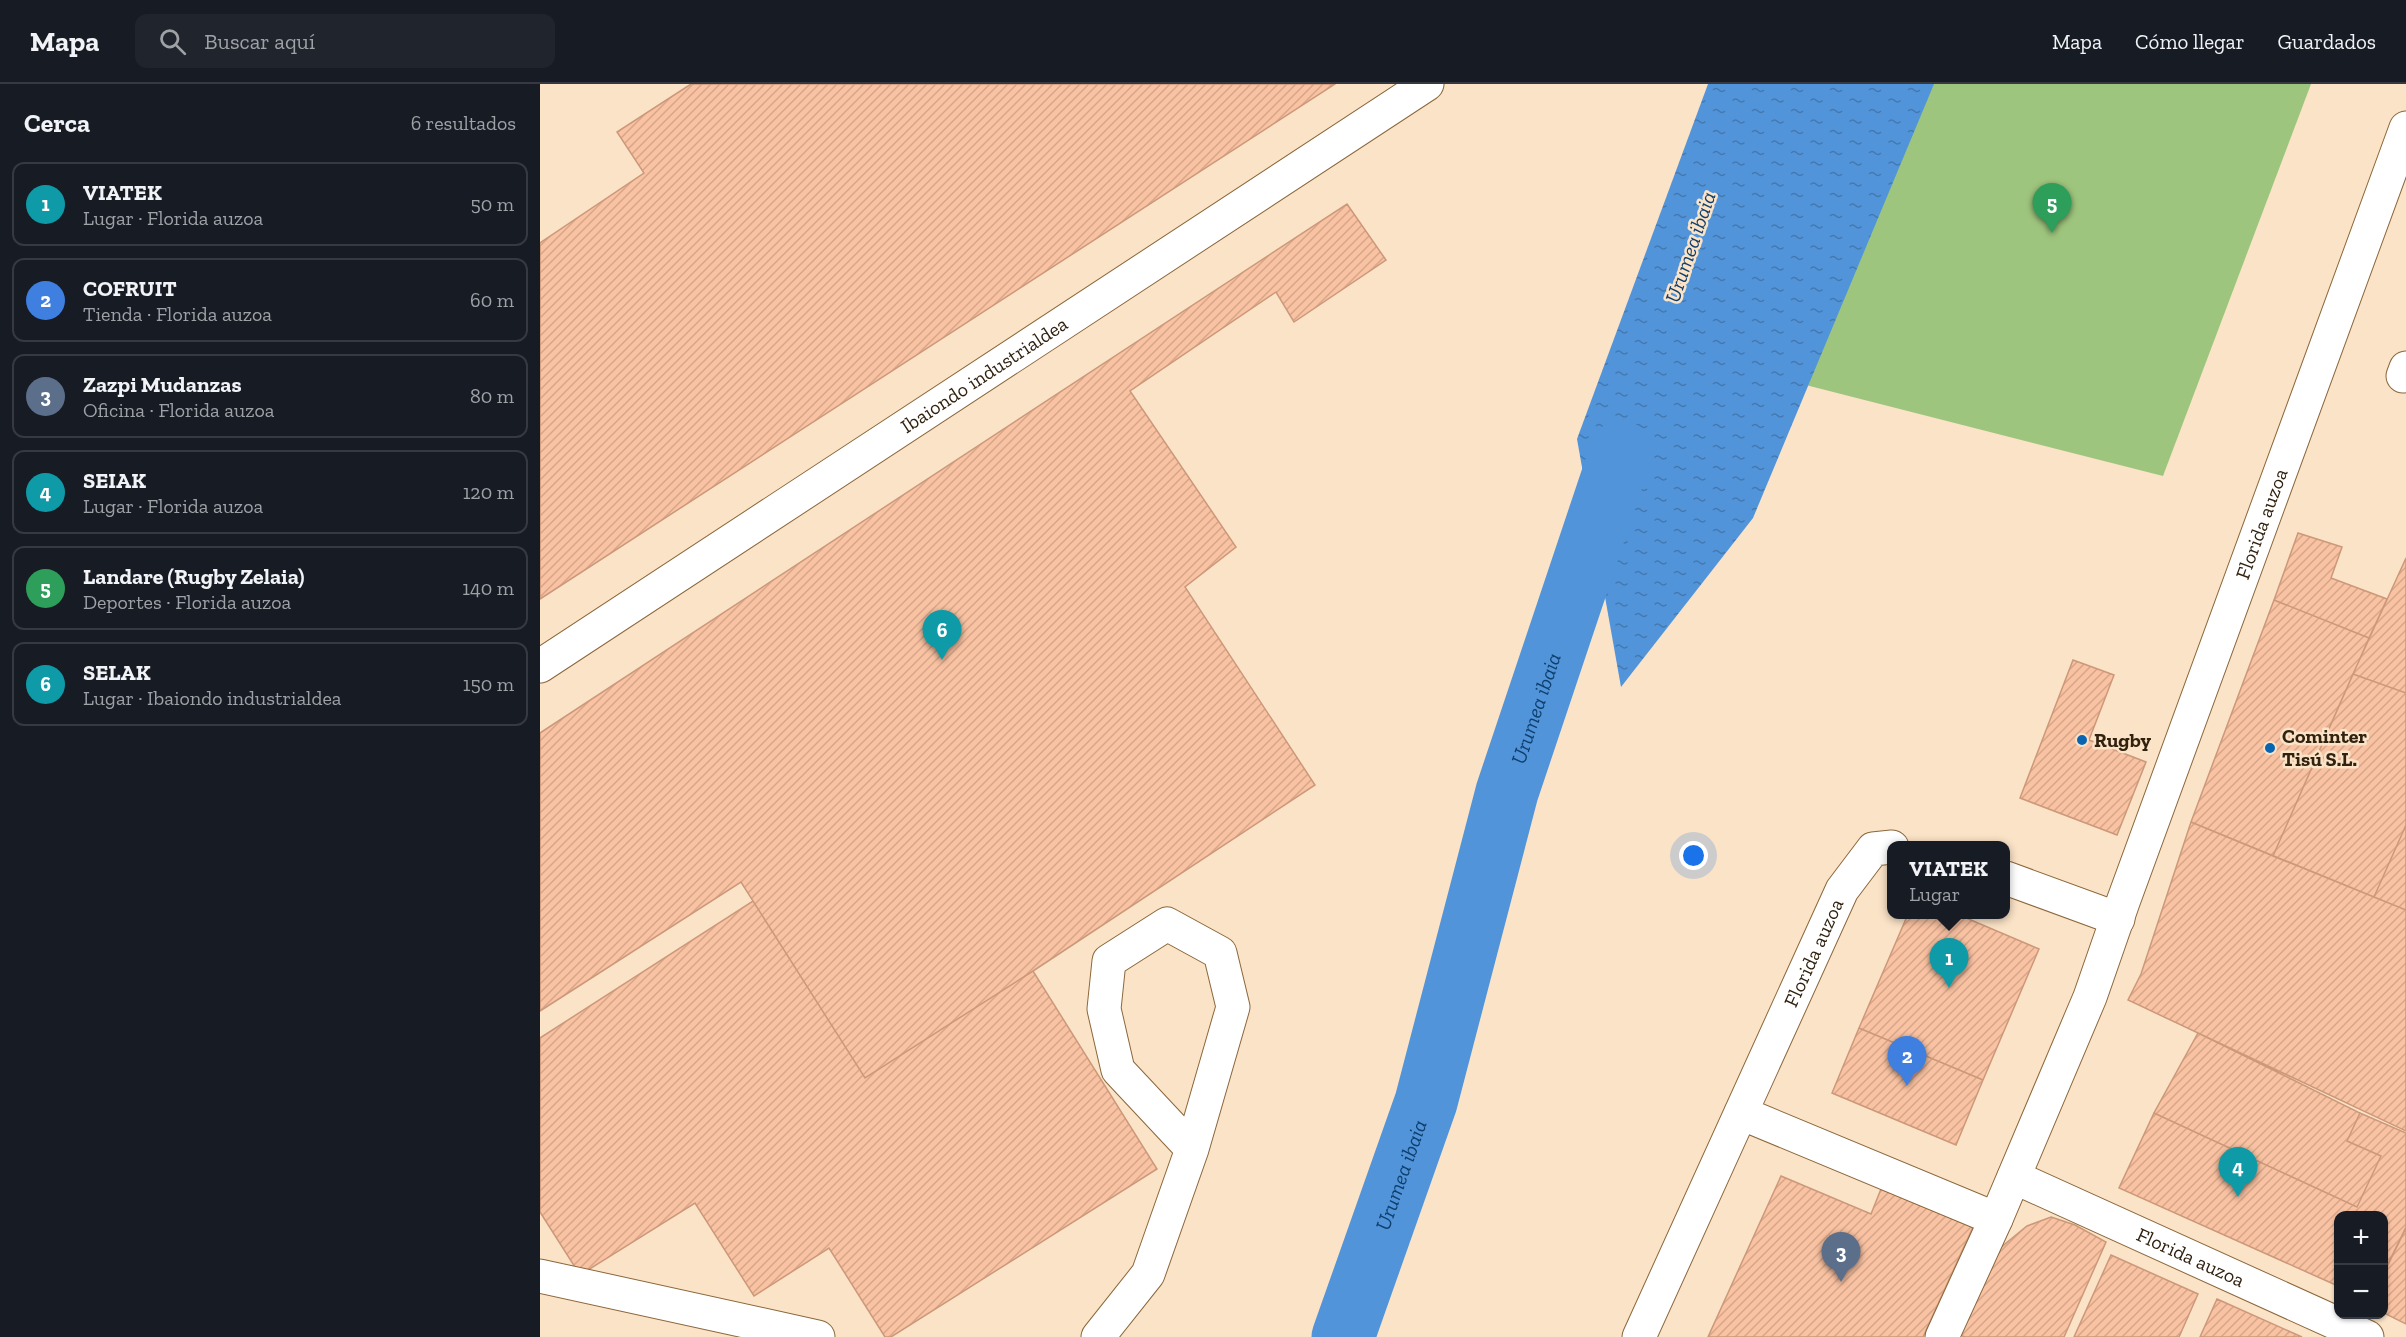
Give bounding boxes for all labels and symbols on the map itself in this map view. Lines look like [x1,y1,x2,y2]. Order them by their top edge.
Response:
pin: 5 [2032,184,2072,233]
water label: Urumea ibaia [1659,188,1721,306]
street label: Ibaiondo industrialdea [896,311,1072,438]
street label: Florida auzoa [2230,465,2293,583]
pin: 6 [922,610,962,660]
water label: Urumea ibaia [1505,649,1565,767]
place label: Cominter Tisú S.L. [2282,724,2367,771]
place label: Rugby [2094,728,2151,752]
marker: Rugby [2075,733,2089,747]
marker: Cominter Tisú S.L. [2263,741,2277,755]
your location [1679,841,1708,870]
street label: Florida auzoa [1779,895,1849,1011]
pin: 1 [1930,938,1968,988]
pin: 2 [1888,1036,1926,1086]
water label: Urumea ibaia [1369,1116,1431,1234]
pin: 4 [2218,1148,2258,1197]
street label: Florida auzoa [2133,1222,2249,1292]
pin: 3 [1822,1232,1860,1282]

